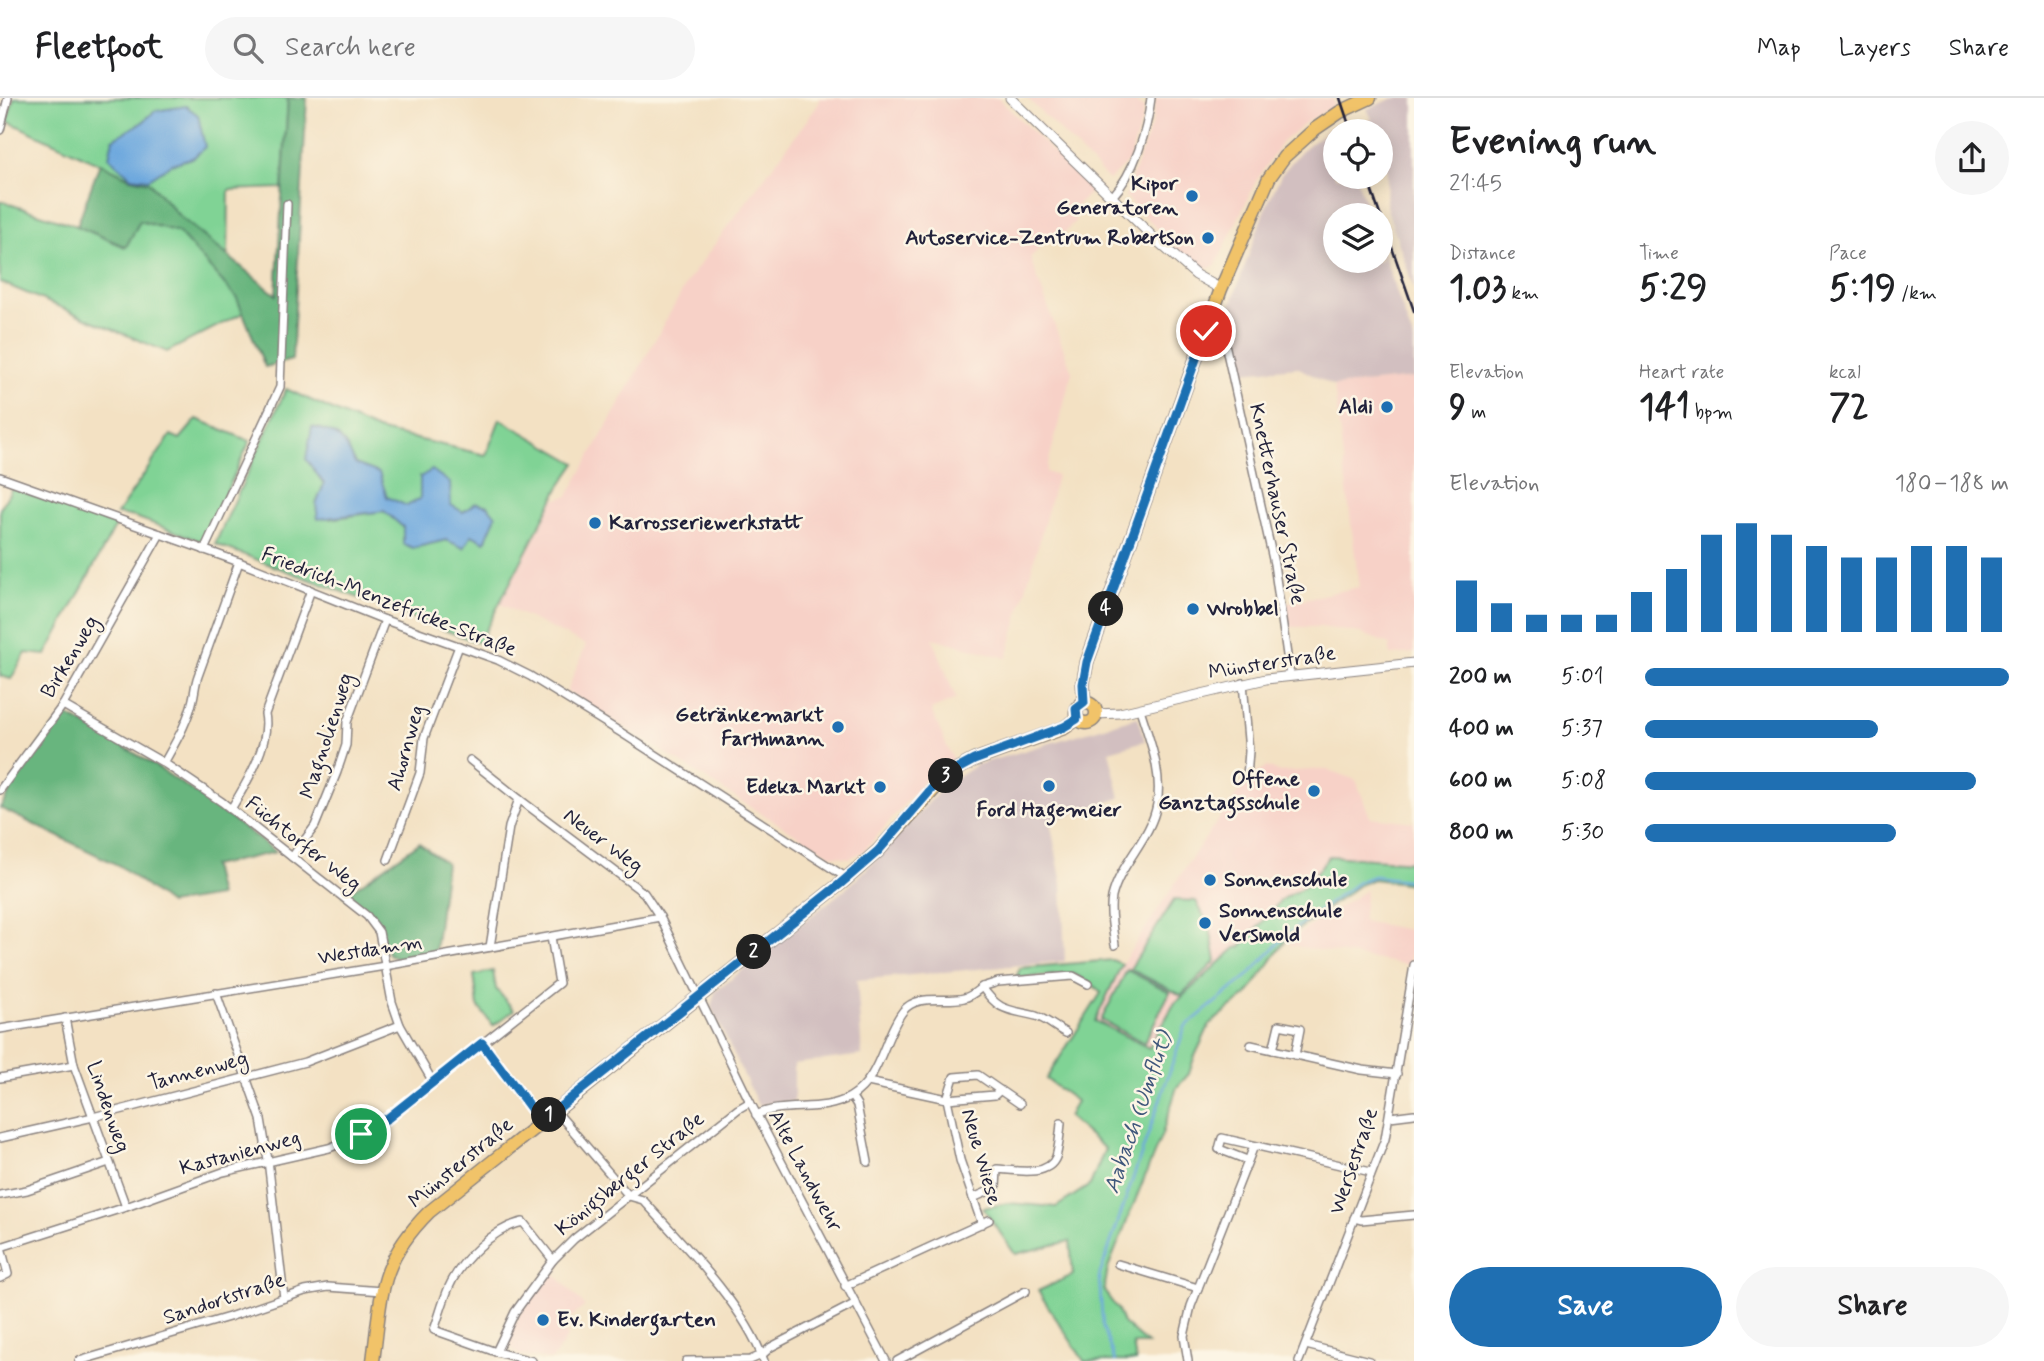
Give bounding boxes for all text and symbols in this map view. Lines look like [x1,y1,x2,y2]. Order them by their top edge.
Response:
search box [205,17,695,80]
text: Fleetfoot [35,26,163,70]
icon: search [229,29,267,67]
text: Search here [285,31,416,65]
text: Map [1757,33,1801,64]
text: Layers [1839,33,1911,64]
text: Share [1949,33,2009,64]
text: Evening run [1449,118,1656,167]
map controls [1323,119,1393,273]
button: locate [1323,119,1393,189]
button: share [1935,121,2009,195]
text: 21:45 [1449,169,1502,199]
place label: Kipor Generatoren [1056,170,1179,222]
marker: Kipor Generatoren [1184,188,1200,204]
button: layers [1323,203,1393,273]
place label: Autoservice-Zentrum Robertson [905,224,1194,252]
marker: Autoservice-Zentrum Robertson [1200,230,1216,246]
text: Distance [1449,241,1516,266]
text: Time [1639,241,1679,266]
text: Pace [1829,241,1867,266]
text: 1.03 [1449,266,1506,312]
text: 5:29 [1639,266,1707,312]
text: 5:19 [1829,266,1896,312]
text: km [1506,281,1539,306]
text: /km [1896,281,1937,306]
pin [1176,301,1236,361]
icon: check [1187,312,1225,350]
text: Elevation [1449,360,1524,385]
text: Heart rate [1639,360,1724,385]
text: kcal [1829,360,1861,385]
text: 9 [1449,385,1466,431]
text: 141 [1639,385,1690,431]
text: 72 [1829,385,1869,431]
place label: Aldi [1339,393,1373,421]
marker: Aldi [1379,399,1395,415]
text: m [1466,400,1486,425]
text: bpm [1690,400,1733,425]
street label: Knetterhauser Straße [1242,401,1312,607]
text: Elevation [1449,469,1540,499]
text: 180–188 m [1895,469,2009,499]
place label: Karrosseriewerkstatt [609,509,804,537]
marker: Karrosseriewerkstatt [587,515,603,531]
street label: Friedrich-Menzefricke-Straße [257,540,521,664]
pin: 4 [1088,592,1124,626]
place label: Wrobbel [1206,595,1279,623]
text: 4 [1100,596,1111,621]
marker: Wrobbel [1185,601,1201,617]
street label: Birkenweg [34,611,106,704]
street label: Münsterstraße [1206,639,1338,687]
text: 200 m [1449,662,1512,692]
text: 5:01 [1561,662,1604,692]
street label: Magnolienweg [294,670,362,803]
place label: Getränkemarkt Farthmann [675,701,825,753]
street label: Ahornweg [380,702,432,794]
text: 400 m [1449,714,1514,744]
text: 5:37 [1561,714,1603,744]
marker: Getränkemarkt Farthmann [830,719,846,735]
pin: 3 [928,758,964,794]
text: 3 [941,763,950,788]
place label: Offene Ganztagsschule [1158,765,1300,819]
text: 600 m [1449,766,1512,796]
text: 5:08 [1561,766,1606,796]
place label: Edeka Markt [746,773,866,801]
marker: Ford Hagemeier [1041,778,1057,794]
marker: Edeka Markt [872,779,888,795]
marker: Offene Ganztagsschule [1306,783,1322,799]
street label: Füchtorfer Weg [239,790,367,899]
place label: Ford Hagemeier [976,796,1122,826]
street label: Neuer Weg [557,802,649,881]
text: 800 m [1449,818,1513,848]
text: 5:30 [1561,818,1605,848]
place label: Sonnenschule [1224,866,1348,894]
marker: Sonnenschule [1202,872,1218,888]
place label: Sonnenschule Versmold [1219,897,1343,949]
marker: Sonnenschule Versmold [1197,915,1213,931]
street label: Westdamm [316,928,424,972]
pin: 2 [736,934,772,970]
text: 2 [749,939,758,964]
water label: Aabach (Umflut) [1097,1026,1182,1198]
street label: Tannenweg [145,1044,251,1099]
street label: Lindenweg [78,1058,137,1157]
pin: 1 [532,1098,566,1132]
text: 1 [544,1102,553,1127]
pin [331,1104,391,1164]
street label: Wersestraße [1323,1104,1385,1218]
street label: Königsberger Straße [550,1105,712,1244]
street label: Alte Landwehr [761,1105,849,1237]
street label: Neue Wiese [954,1105,1008,1209]
street label: Münsterstraße [403,1111,519,1215]
icon: arrive [342,1115,380,1153]
street label: Kastanienweg [177,1123,303,1183]
street label: Sandortstraße [160,1266,288,1332]
button: Save [1449,1267,1722,1347]
button: Share [1736,1267,2009,1347]
place label: Ev. Kindergarten [557,1306,716,1336]
marker: Ev. Kindergarten [535,1312,551,1328]

